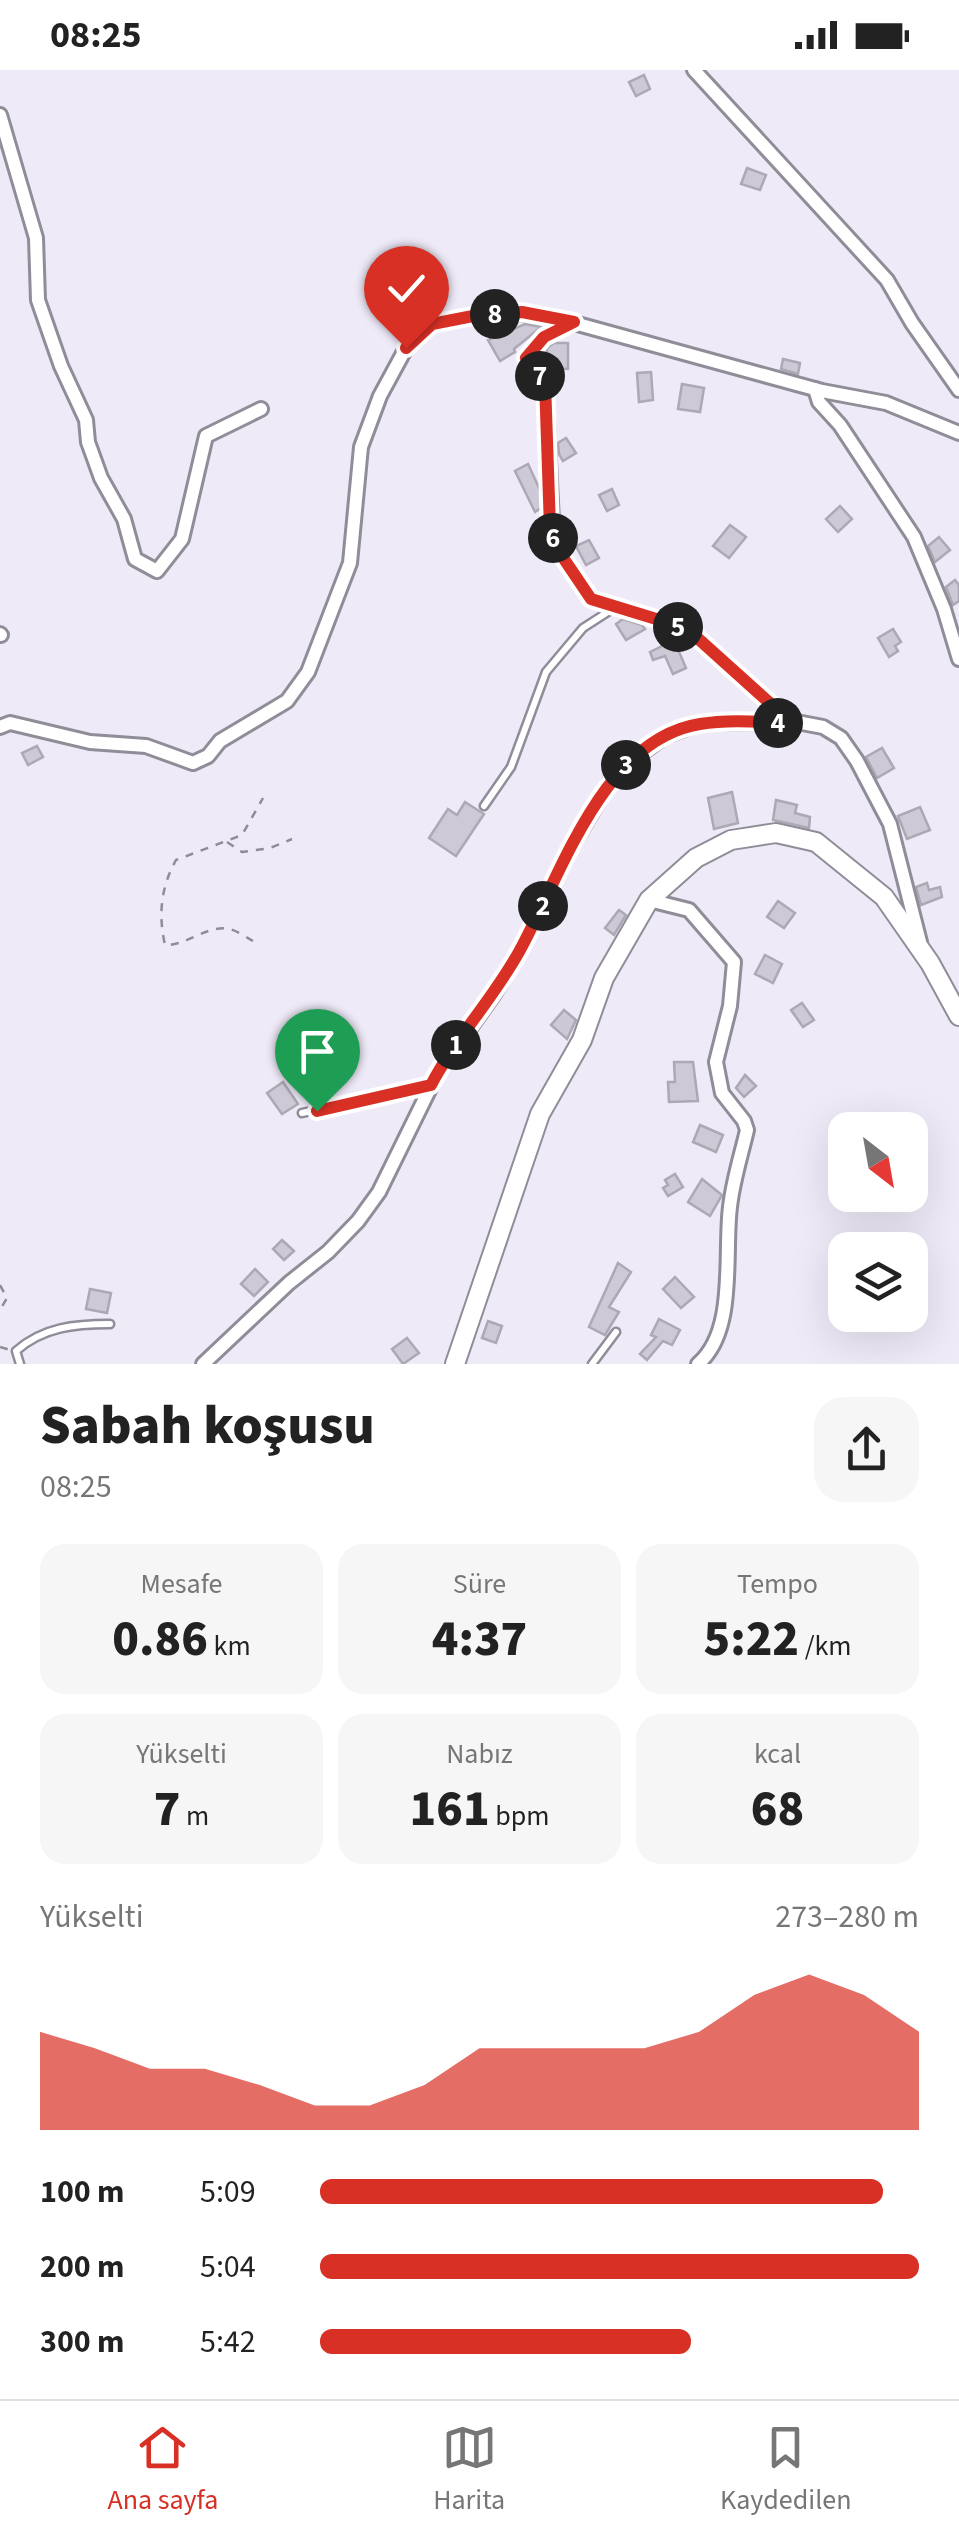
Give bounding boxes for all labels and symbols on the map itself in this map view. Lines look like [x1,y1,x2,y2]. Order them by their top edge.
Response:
pin [364,246,449,349]
pin: 8 [470,289,520,339]
pin: 7 [515,351,565,401]
pin: 6 [528,513,578,563]
pin: 5 [653,602,703,652]
pin: 4 [753,698,803,748]
pin: 3 [601,740,651,790]
pin: 2 [518,881,568,931]
pin [275,1009,360,1112]
pin: 1 [431,1020,481,1070]
north arrow [828,1112,928,1212]

